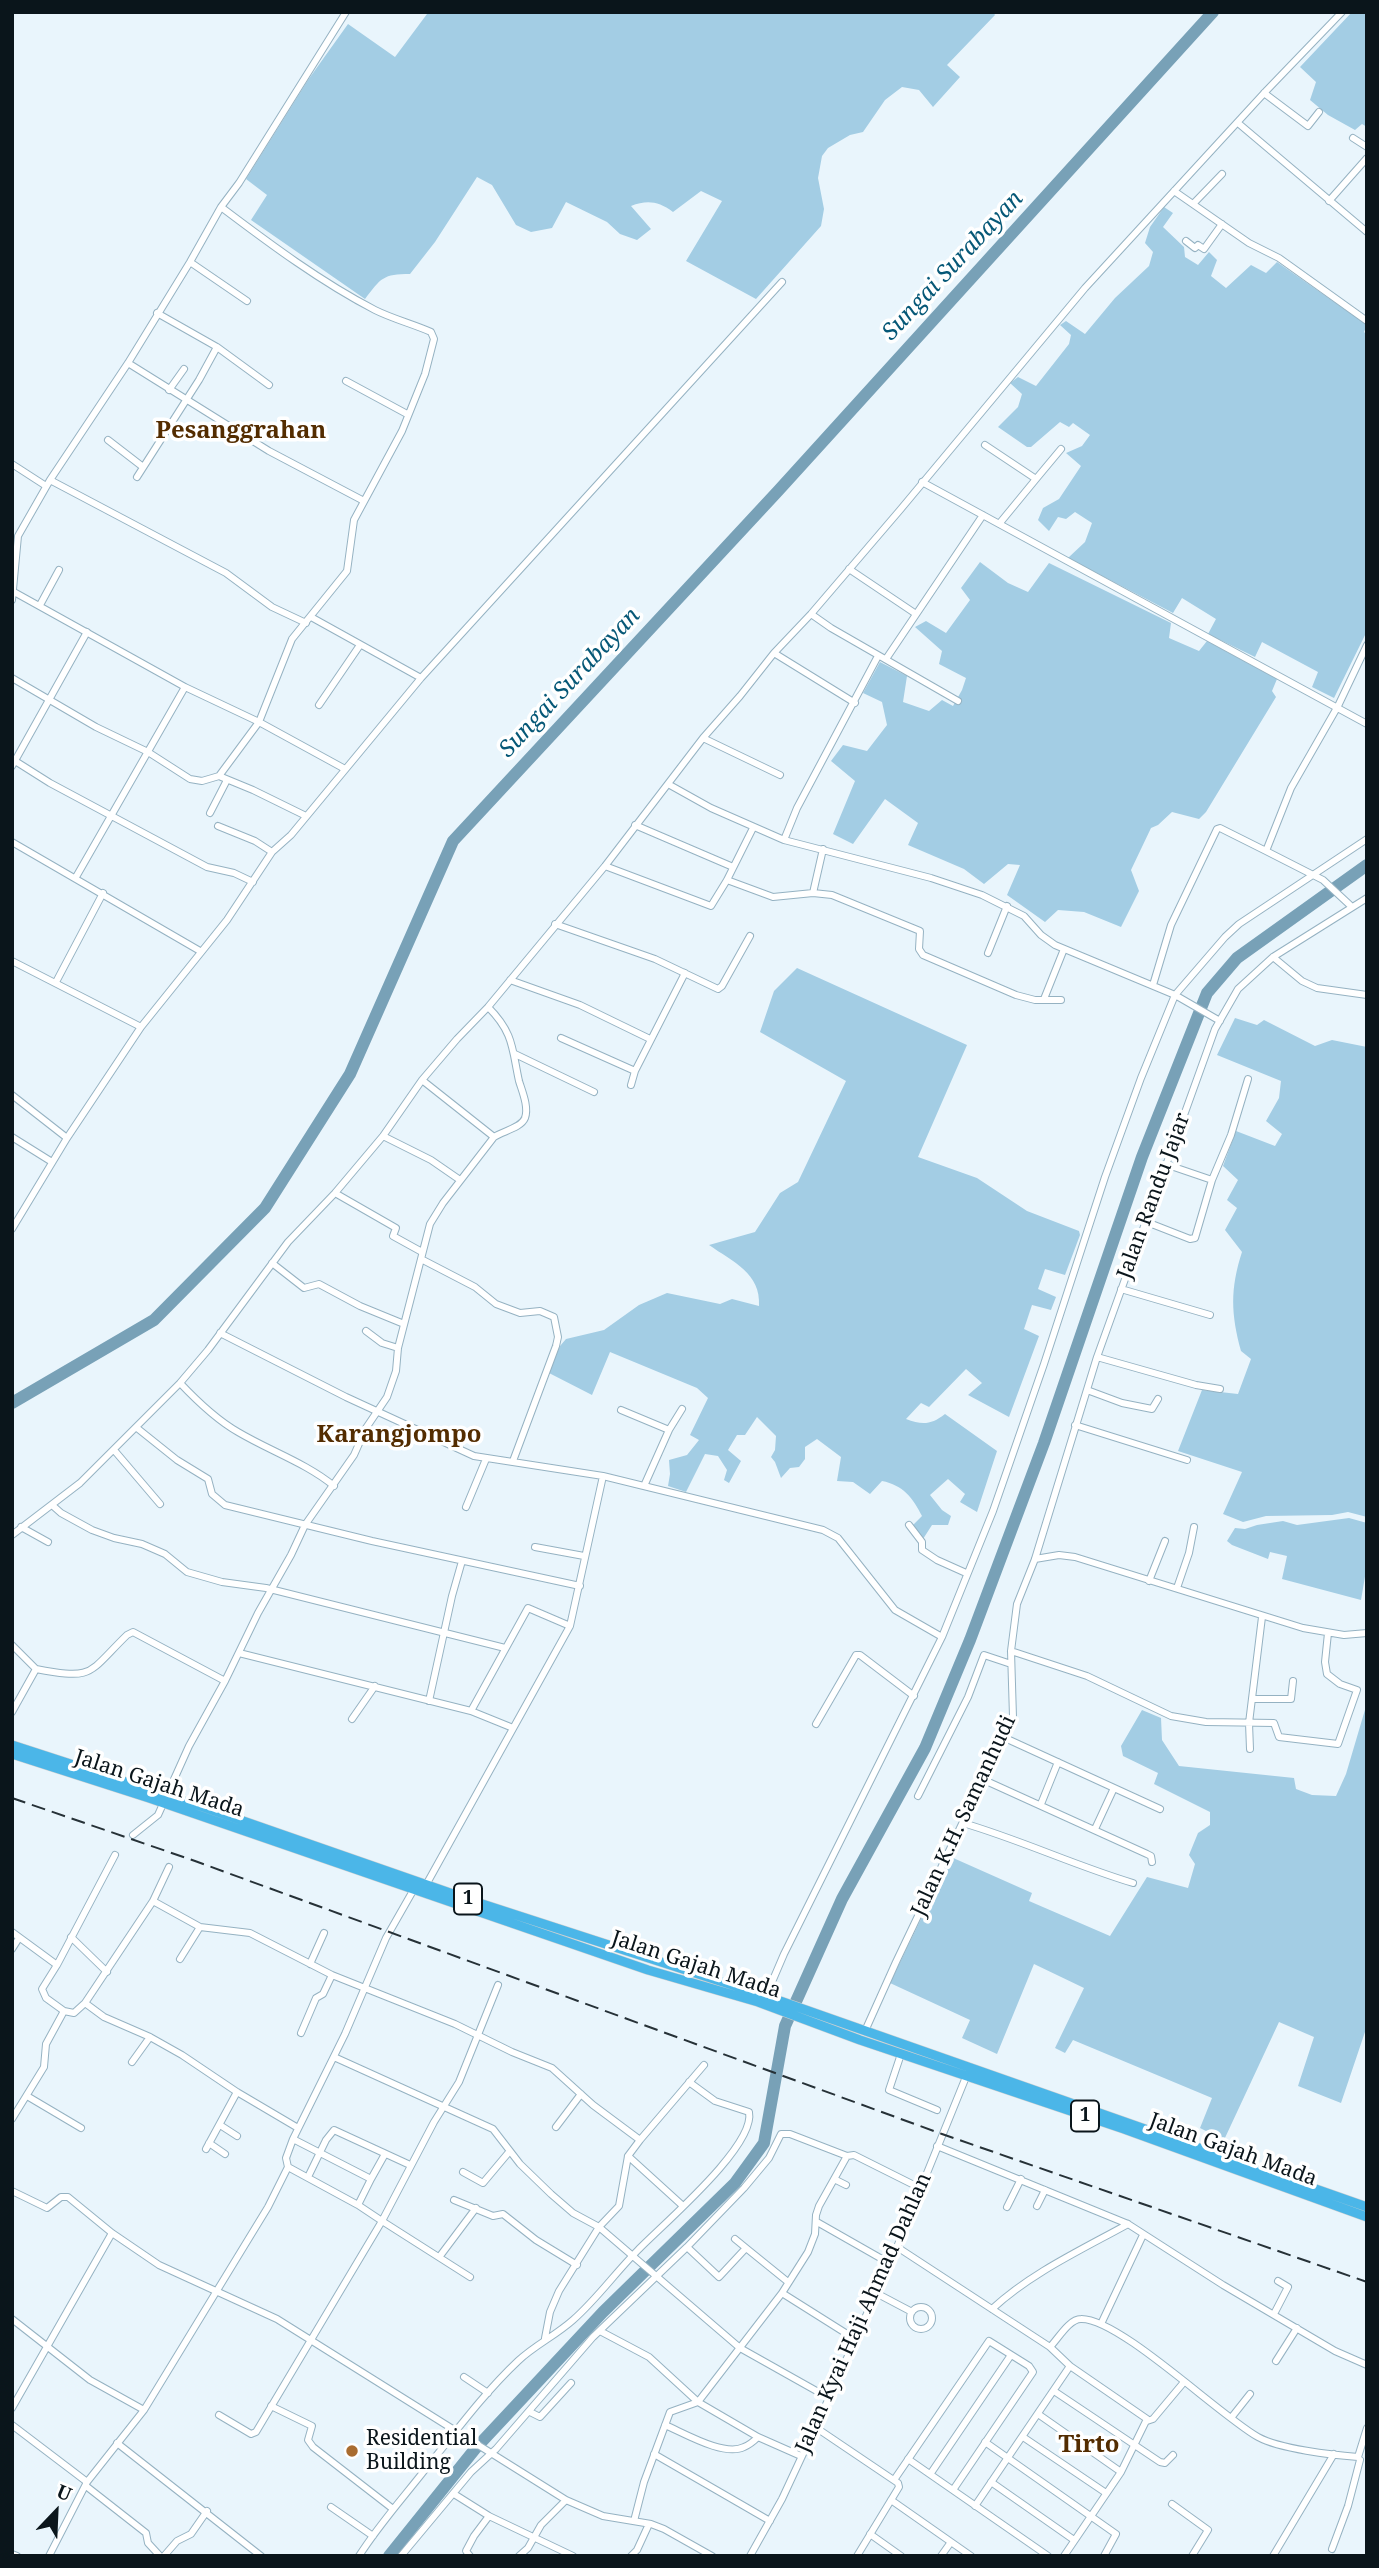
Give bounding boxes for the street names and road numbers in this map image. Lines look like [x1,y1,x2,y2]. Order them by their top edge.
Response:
street label: Jalan Randu Jajar [1112,1110,1196,1282]
street label: Jalan K.H. Samanhudi [906,1712,1022,1920]
street label: Jalan Gajah Mada [71,1745,247,1823]
road number: 1 [454,1884,482,1914]
street label: Jalan Gajah Mada [608,1926,784,2004]
road number: 1 [1071,2100,1099,2132]
street label: Jalan Gajah Mada [1146,2108,1320,2192]
street label: Jalan Kyai Haji Ahmad Dahlan [791,2169,937,2457]

